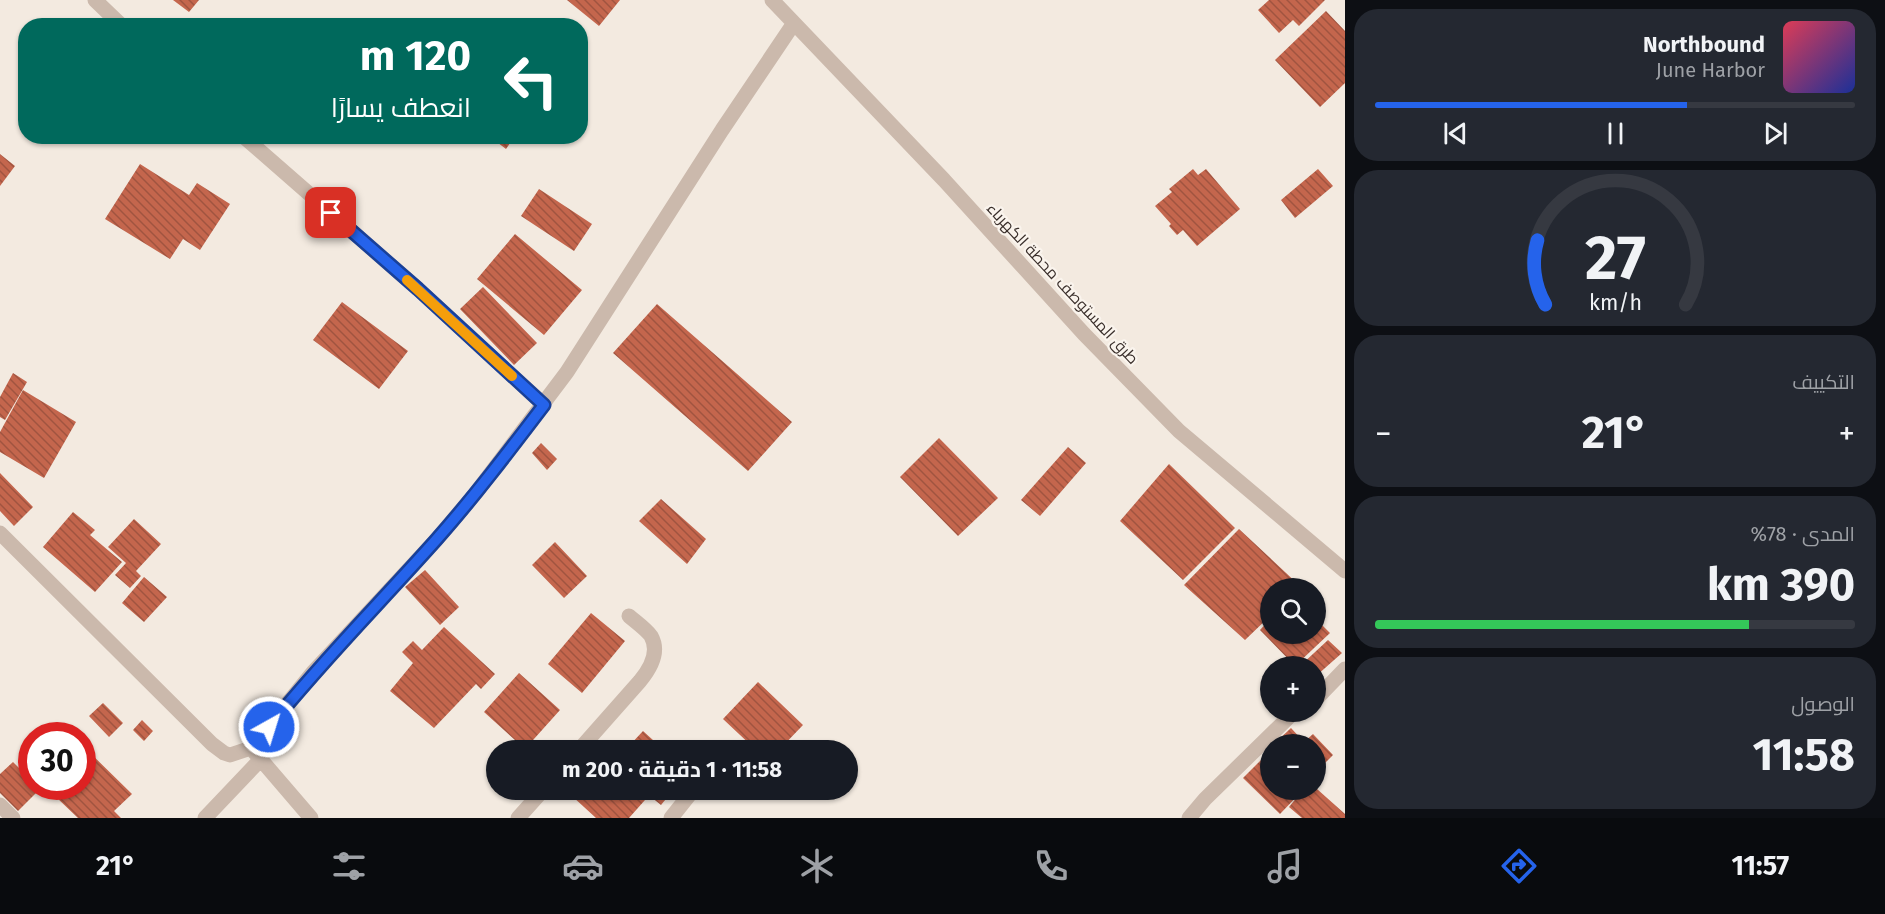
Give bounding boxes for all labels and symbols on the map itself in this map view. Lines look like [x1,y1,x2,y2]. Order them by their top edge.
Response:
pin [305,187,356,238]
street label: طرق المستوصف محطة الكهرباء [982,199,1143,369]
position arrow [237,695,301,759]
speed limit sign: 30 [18,722,96,800]

